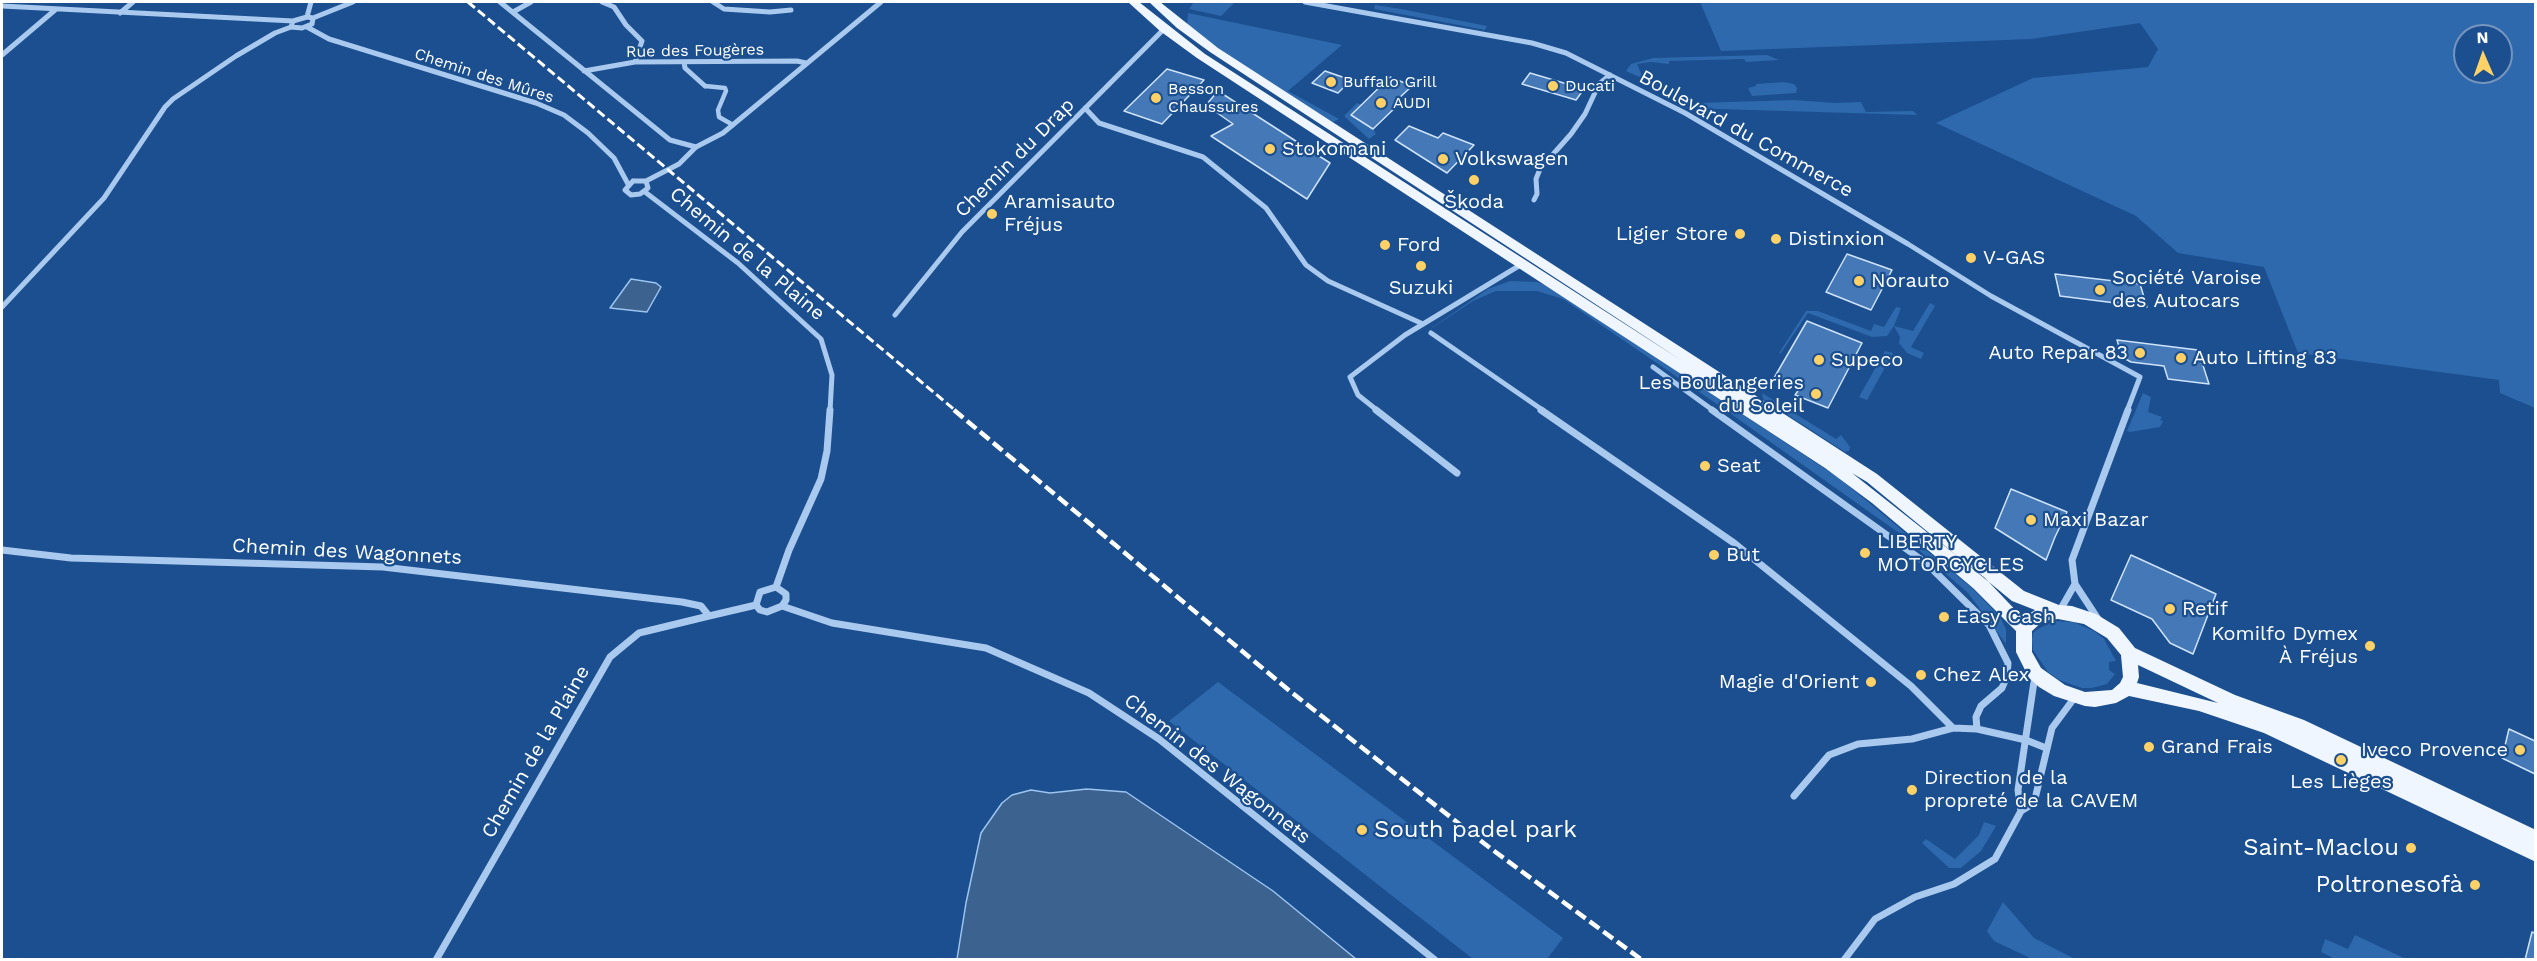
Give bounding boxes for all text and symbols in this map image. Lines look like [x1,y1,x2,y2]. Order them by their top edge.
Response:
north arrow [2453,24,2513,84]
text: N [2476,28,2489,47]
street label: Rue des Fougères [626,40,764,62]
street label: Chemin des Mûres [412,44,556,108]
street label: Boulevard du Commerce [1635,65,1857,203]
place label: Buffalo Grill [1343,72,1437,92]
marker: Buffalo Grill [1324,75,1338,89]
place label: Ducati [1565,76,1615,96]
place label: Besson Chaussures [1168,79,1258,117]
marker: Ducati [1546,79,1560,93]
marker: Besson Chaussures [1149,91,1163,105]
street label: Chemin du Drap [950,93,1080,223]
place label: AUDI [1393,93,1431,113]
marker: AUDI [1374,96,1388,110]
place label: Stokomani [1282,137,1386,161]
marker: Stokomani [1263,142,1277,156]
place label: Volkswagen [1455,147,1569,171]
marker: Volkswagen [1436,152,1450,166]
marker: Škoda [1467,173,1481,187]
street label: Chemin de la Plaine [664,182,830,326]
place label: Aramisauto Fréjus [1004,190,1115,237]
place label: Škoda [1444,190,1504,214]
marker: Aramisauto Fréjus [985,207,999,221]
place label: Ligier Store [1616,222,1728,246]
marker: Ligier Store [1733,227,1747,241]
place label: Distinxion [1788,227,1885,251]
marker: Distinxion [1769,232,1783,246]
place label: Ford [1397,233,1440,257]
marker: Ford [1378,238,1392,252]
place label: V-GAS [1983,246,2045,270]
marker: V-GAS [1964,251,1978,265]
marker: Suzuki [1414,259,1428,273]
place label: Société Varoise des Autocars [2112,266,2262,313]
place label: Norauto [1871,269,1949,293]
marker: Norauto [1852,274,1866,288]
place label: Suzuki [1389,276,1453,300]
marker: Société Varoise des Autocars [2093,283,2107,297]
place label: Auto Repar 83 [1989,341,2128,365]
marker: Auto Repar 83 [2133,346,2147,360]
place label: Auto Lifting 83 [2193,346,2337,370]
place label: Supeco [1831,348,1903,372]
marker: Auto Lifting 83 [2174,351,2188,365]
marker: Supeco [1812,353,1826,367]
place label: Les Boulangeries du Soleil [1638,371,1804,418]
marker: Les Boulangeries du Soleil [1809,387,1823,401]
place label: Seat [1717,454,1761,478]
marker: Seat [1698,459,1712,473]
place label: Maxi Bazar [2043,508,2149,532]
marker: Maxi Bazar [2024,513,2038,527]
place label: LIBERTY MOTORCYCLES [1877,530,2024,577]
street label: Chemin des Wagonnets [232,534,462,570]
place label: But [1726,543,1760,567]
marker: LIBERTY MOTORCYCLES [1858,546,1872,560]
marker: But [1707,548,1721,562]
place label: Retif [2182,597,2228,621]
marker: Retif [2163,602,2177,616]
place label: Easy Cash [1956,605,2055,629]
marker: Easy Cash [1937,610,1951,624]
place label: Komilfo Dymex À Fréjus [2211,622,2358,669]
marker: Komilfo Dymex À Fréjus [2363,639,2377,653]
street label: Chemin de la Plaine [477,661,595,843]
place label: Chez Alex [1933,663,2029,687]
marker: Chez Alex [1914,668,1928,682]
place label: Magie d'Orient [1719,670,1859,694]
marker: Magie d'Orient [1864,675,1878,689]
street label: Chemin des Wagonnets [1119,689,1315,849]
place label: Grand Frais [2161,735,2273,759]
place label: Iveco Provence [2361,738,2508,762]
marker: Grand Frais [2142,740,2156,754]
marker: Iveco Provence [2513,743,2527,757]
marker: Les Lièges [2334,753,2348,767]
place label: Direction de la propreté de la CAVEM [1924,766,2138,813]
place label: Les Lièges [2290,770,2392,794]
marker: Direction de la propreté de la CAVEM [1905,783,1919,797]
place label: South padel park [1374,816,1577,844]
marker: South padel park [1355,823,1369,837]
place label: Saint-Maclou [2243,834,2399,862]
marker: Saint-Maclou [2404,841,2418,855]
place label: Poltronesofà [2316,871,2463,899]
marker: Poltronesofà [2468,878,2482,892]

